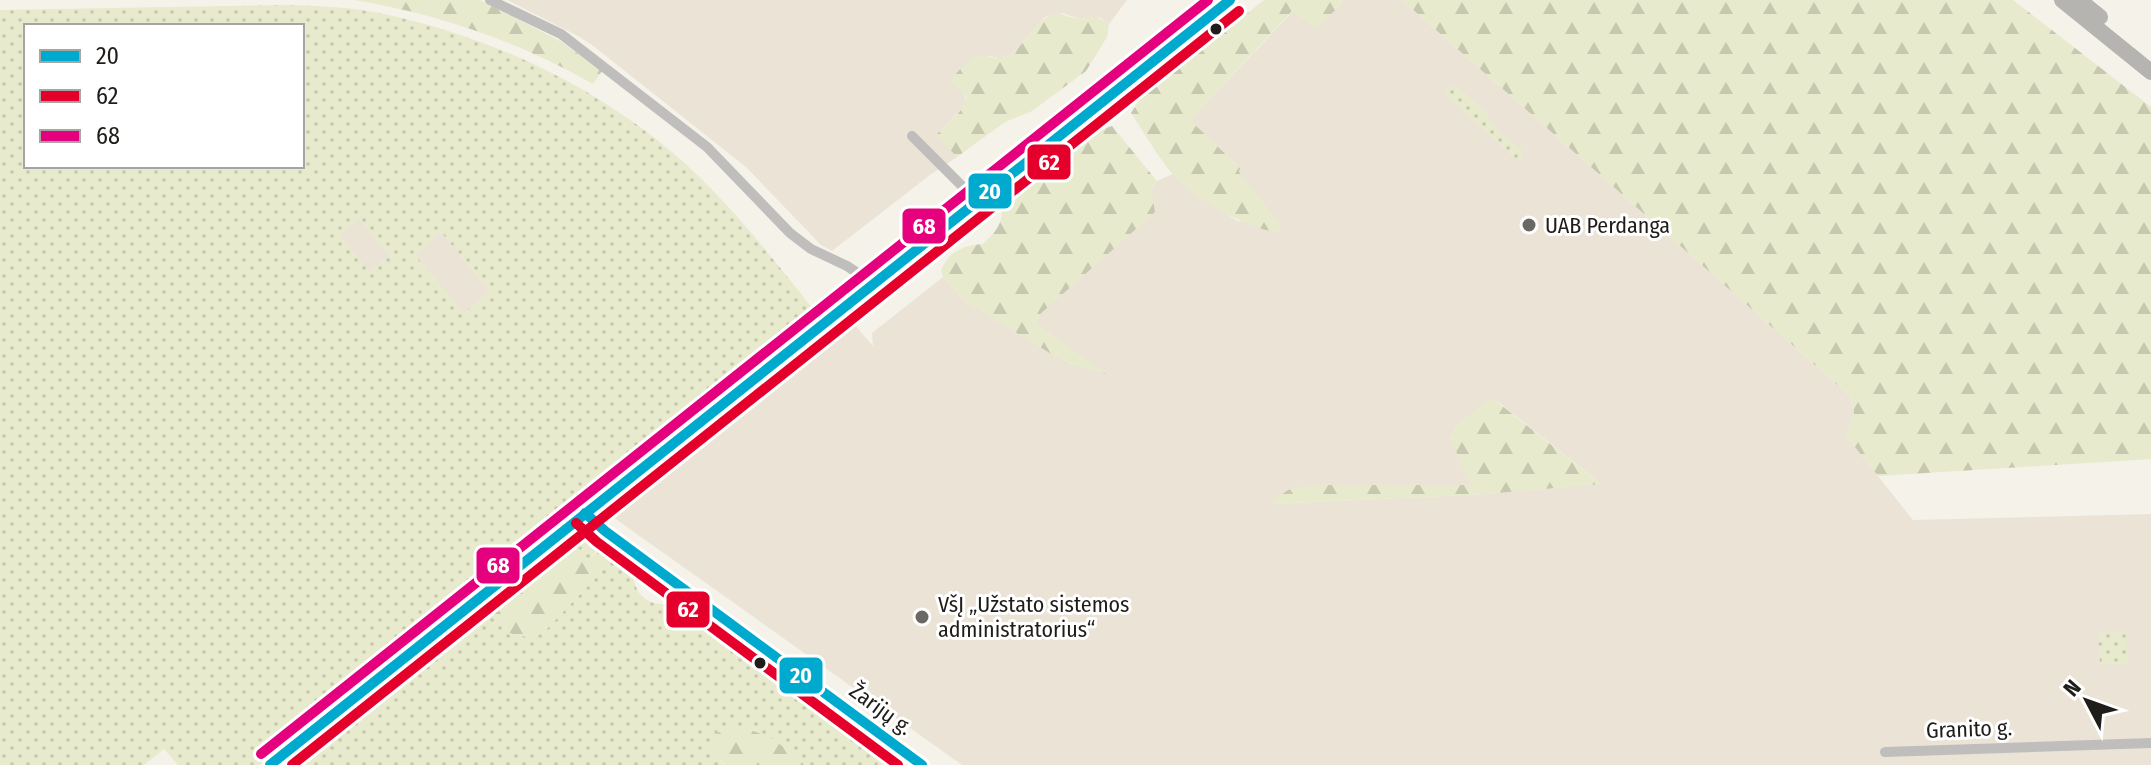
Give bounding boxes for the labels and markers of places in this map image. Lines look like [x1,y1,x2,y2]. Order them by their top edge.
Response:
unlabelled marker [1208,21,1224,37]
place label: UAB Perdanga [1545,212,1670,239]
marker: UAB Perdanga [1520,216,1538,234]
place label: VšĮ „Užstato sistemos administratorius“ [938,591,1130,643]
marker: VšĮ „Užstato sistemos administratorius“ [913,608,931,626]
unlabelled marker [752,655,768,671]

